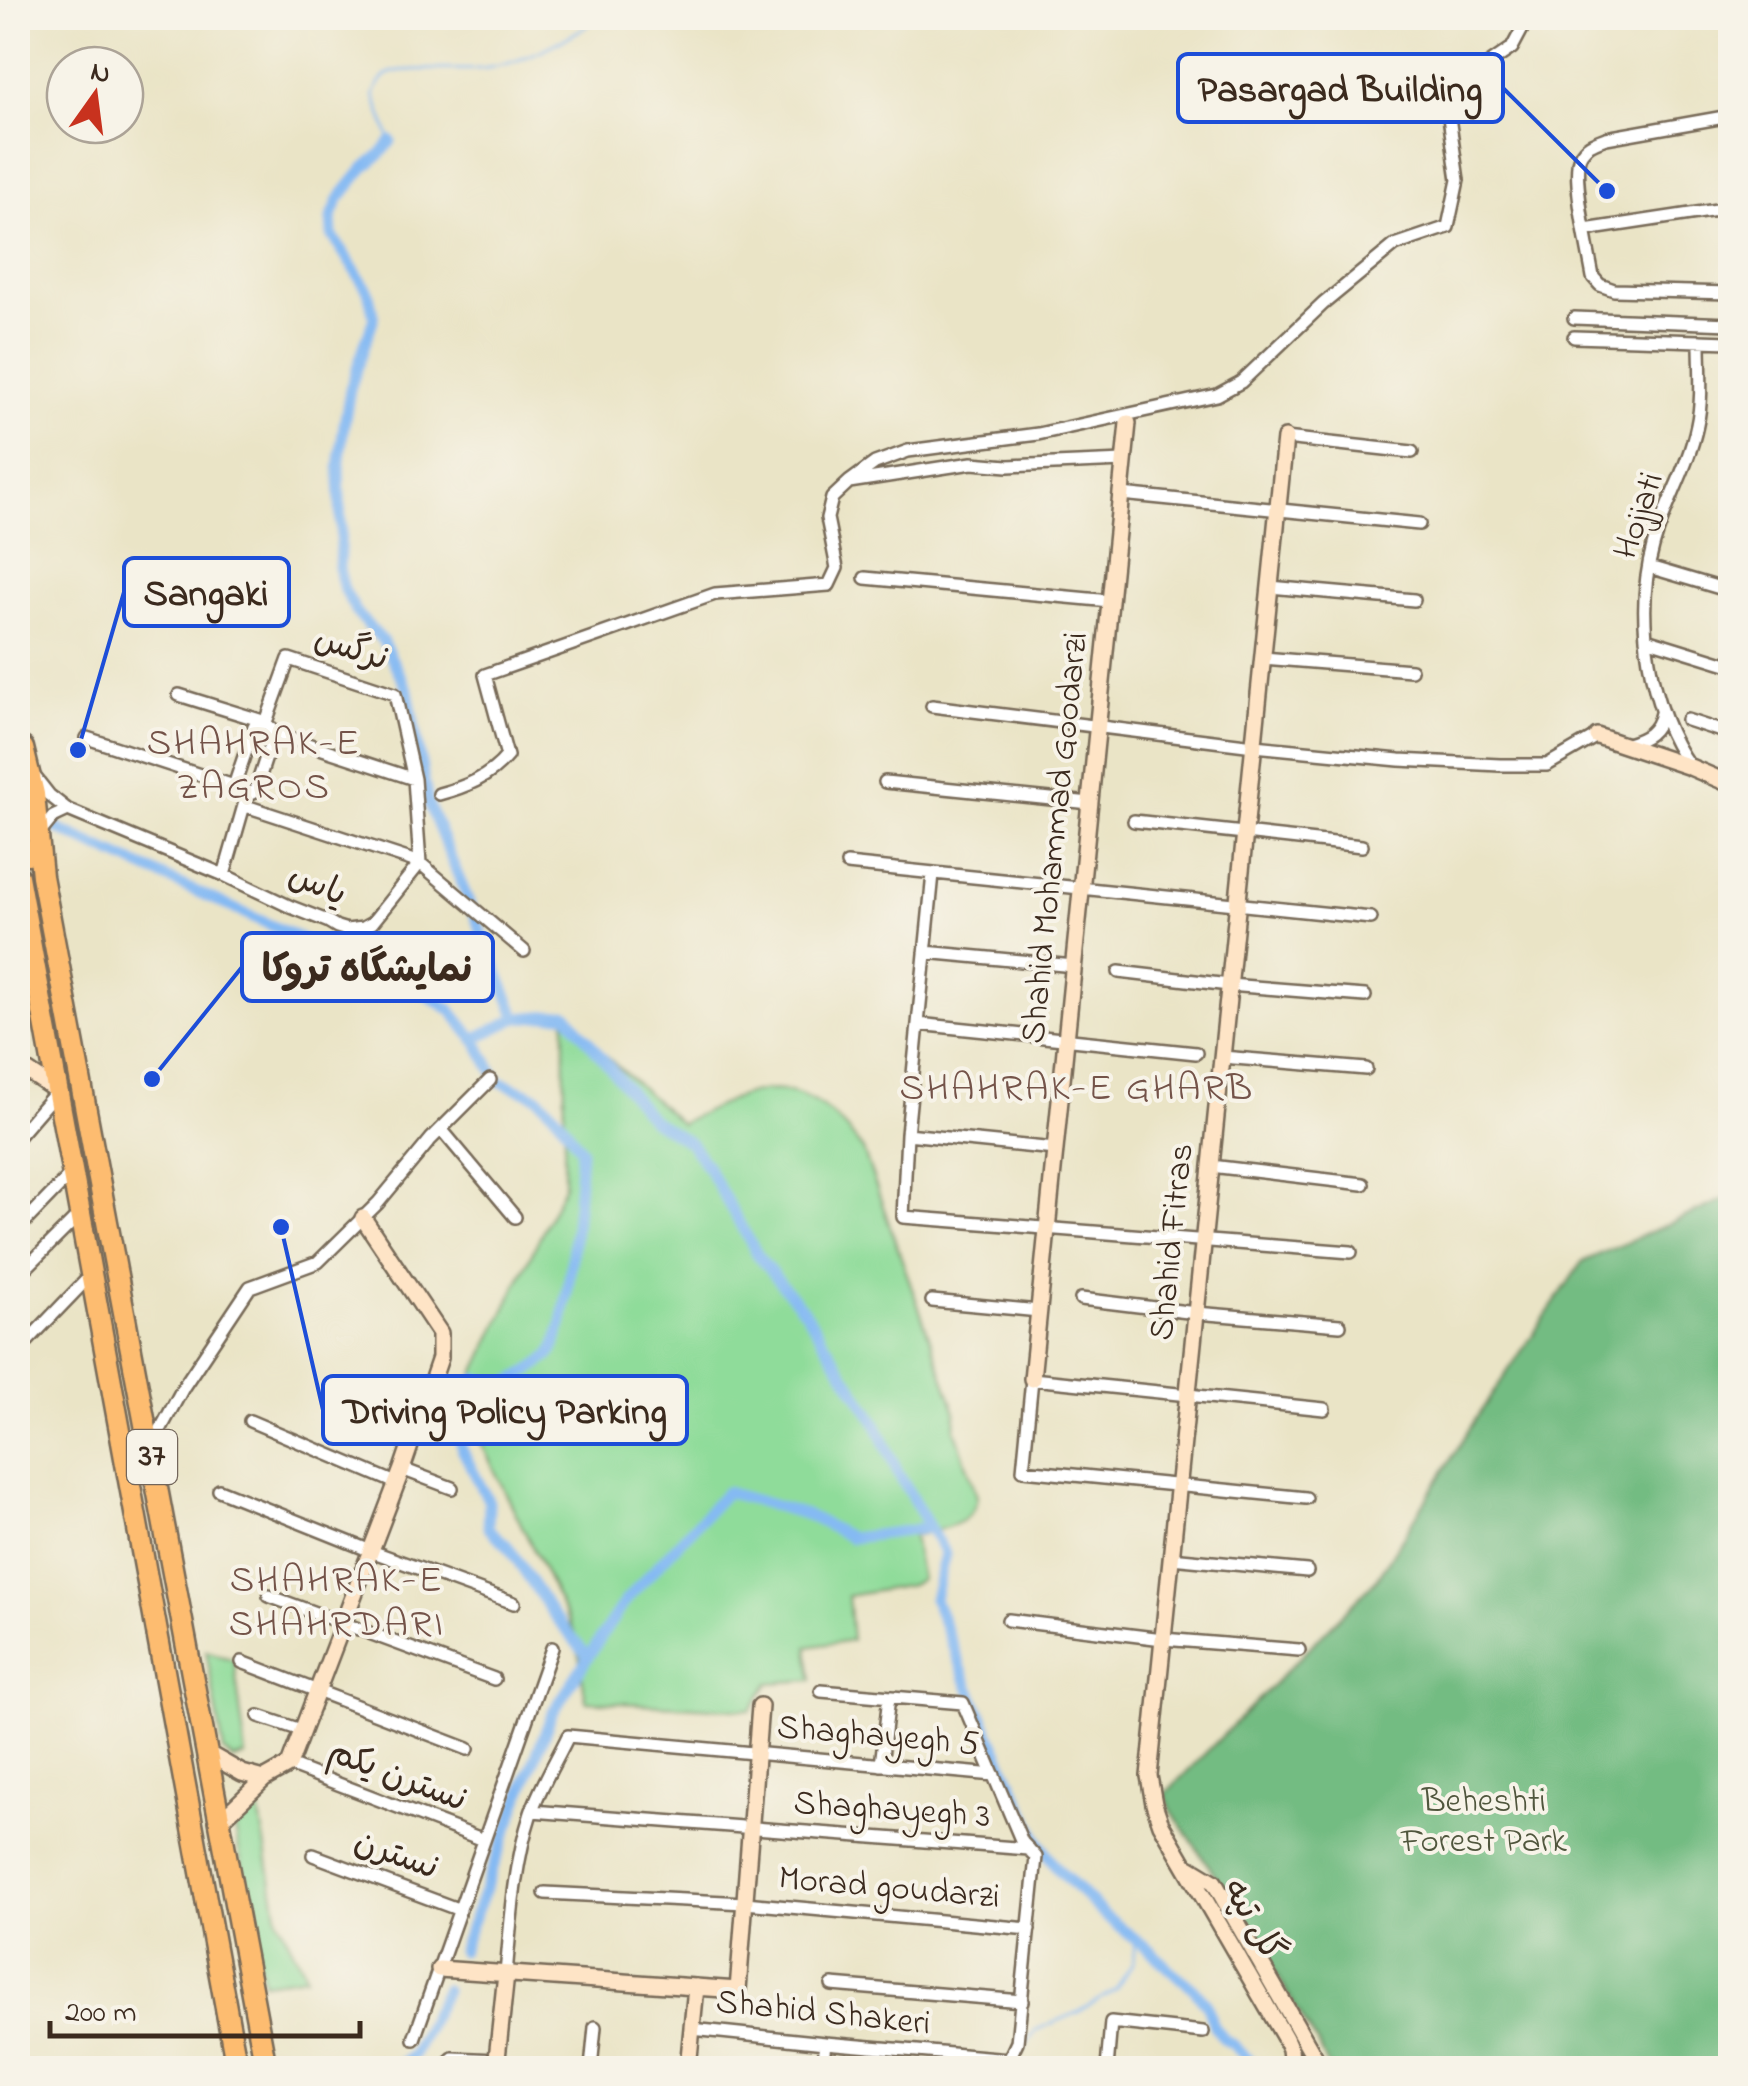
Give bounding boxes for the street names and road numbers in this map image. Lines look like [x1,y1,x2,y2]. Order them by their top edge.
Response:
street label: Hojjati [1601,466,1679,566]
street label: نرگس [307,614,395,686]
street label: Shahid Mohammad Goodarzi [1009,630,1103,1046]
street label: یاس [280,851,354,921]
street label: Shahid Fitras [1137,1141,1209,1343]
road number: 37 [127,1430,177,1484]
street label: Shaghayegh 5 [775,1703,981,1771]
street label: نسترن یکم [320,1727,474,1827]
street label: Shaghayegh 3 [792,1779,992,1843]
street label: نسترن [346,1817,446,1895]
street label: Morad goudarzi [776,1854,1002,1924]
street label: گل تپه [1208,1870,1296,1972]
street label: Shahid Shakeri [713,1977,933,2051]

